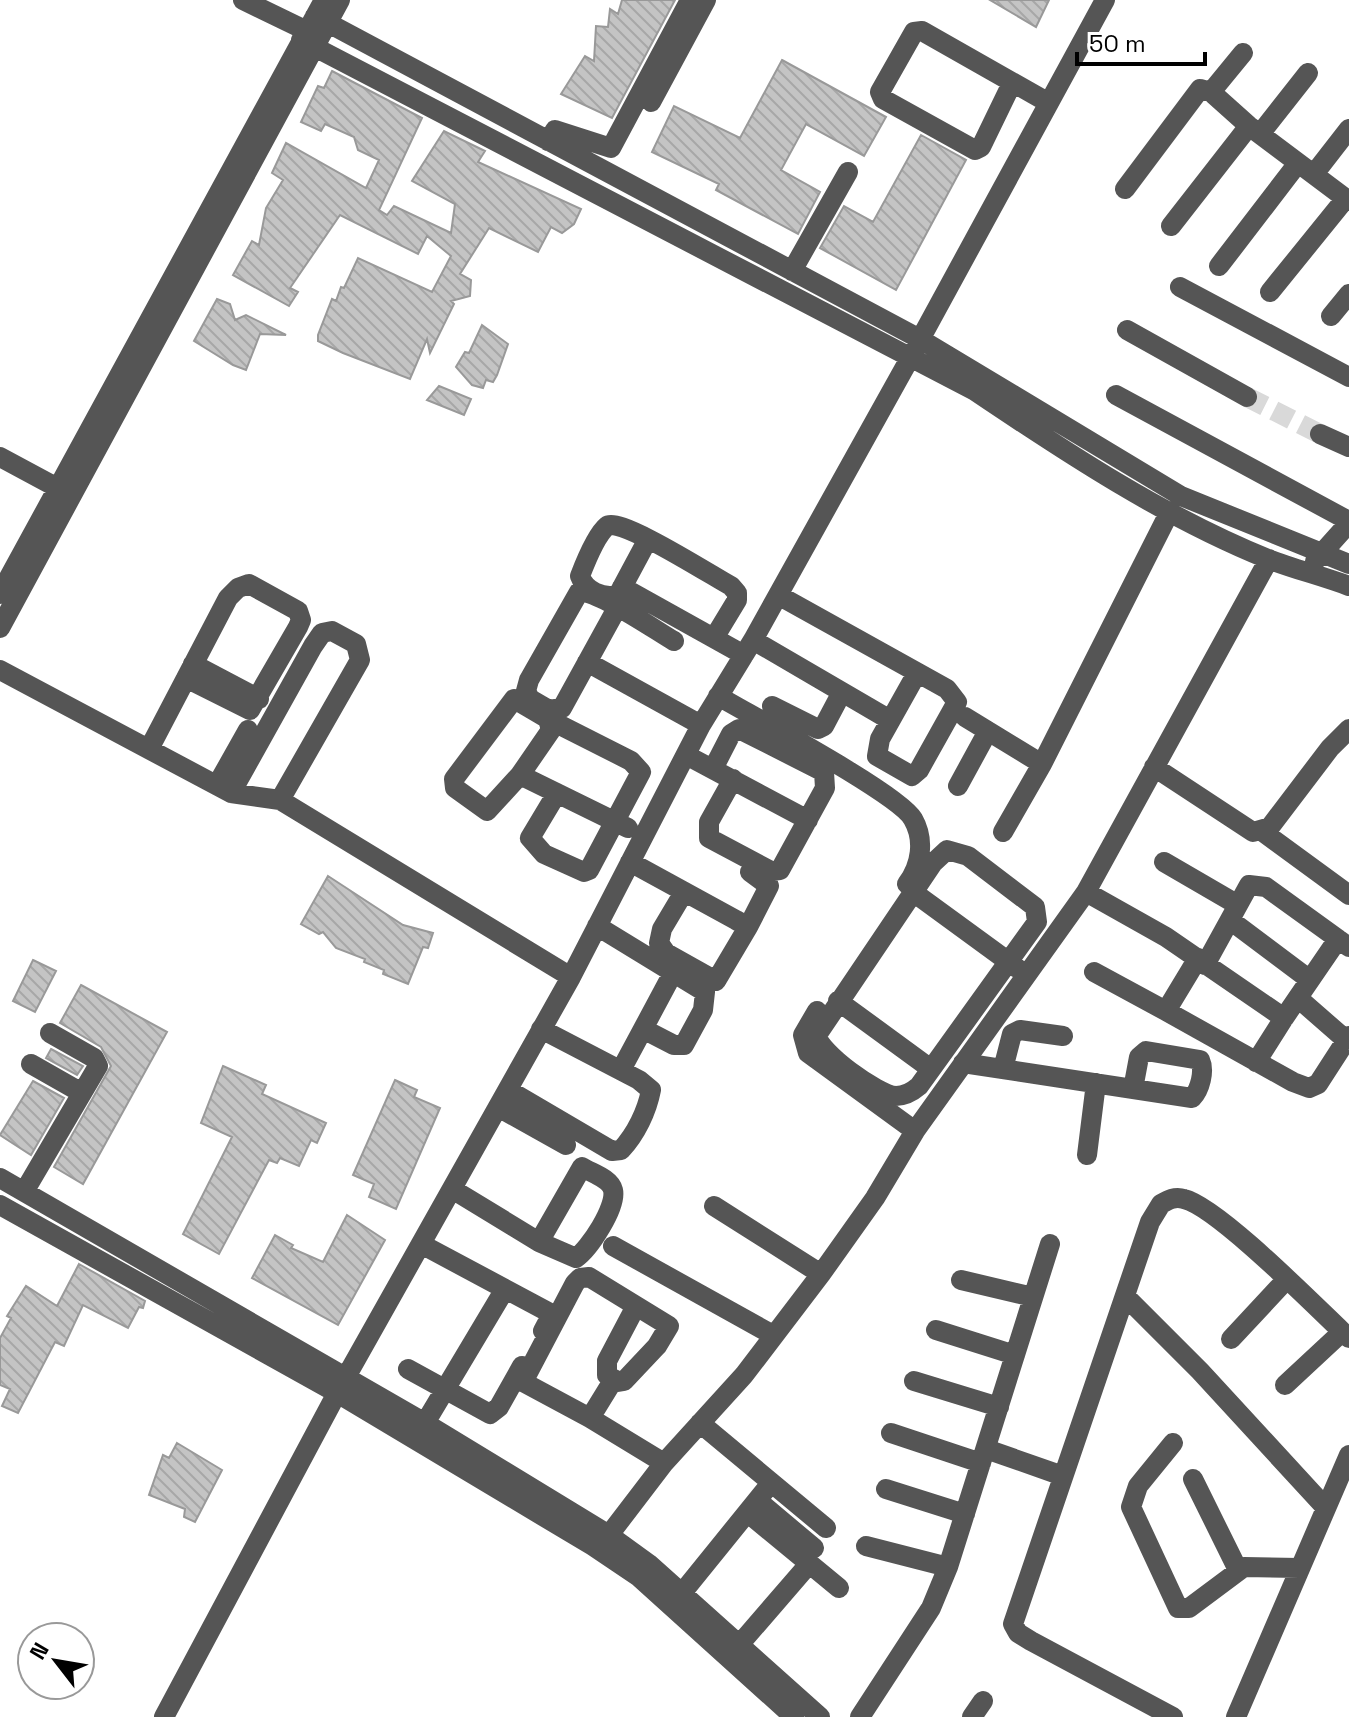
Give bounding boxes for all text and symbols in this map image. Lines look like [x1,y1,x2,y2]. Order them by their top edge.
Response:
scale bar [1077,16,1205,66]
text: 50 m [1089,28,1146,59]
north arrow [16,1621,96,1701]
text: N [23,1637,55,1664]

